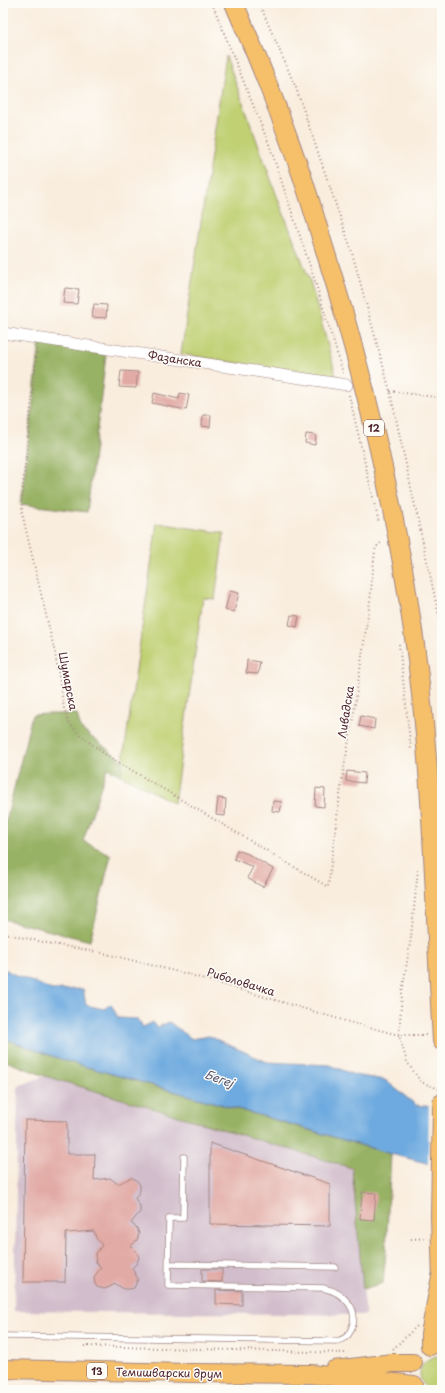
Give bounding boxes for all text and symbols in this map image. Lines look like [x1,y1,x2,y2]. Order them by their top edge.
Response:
street label: Фазанска [147,346,203,371]
road number: 12 [364,420,384,436]
street label: Шумарска [54,650,83,712]
street label: Ливадска [333,684,358,739]
street label: Риболовачка [205,963,277,1000]
water label: Бегеј [203,1065,238,1092]
road number: 13 [87,1363,107,1379]
street label: Темишварски друм [115,1363,223,1382]

